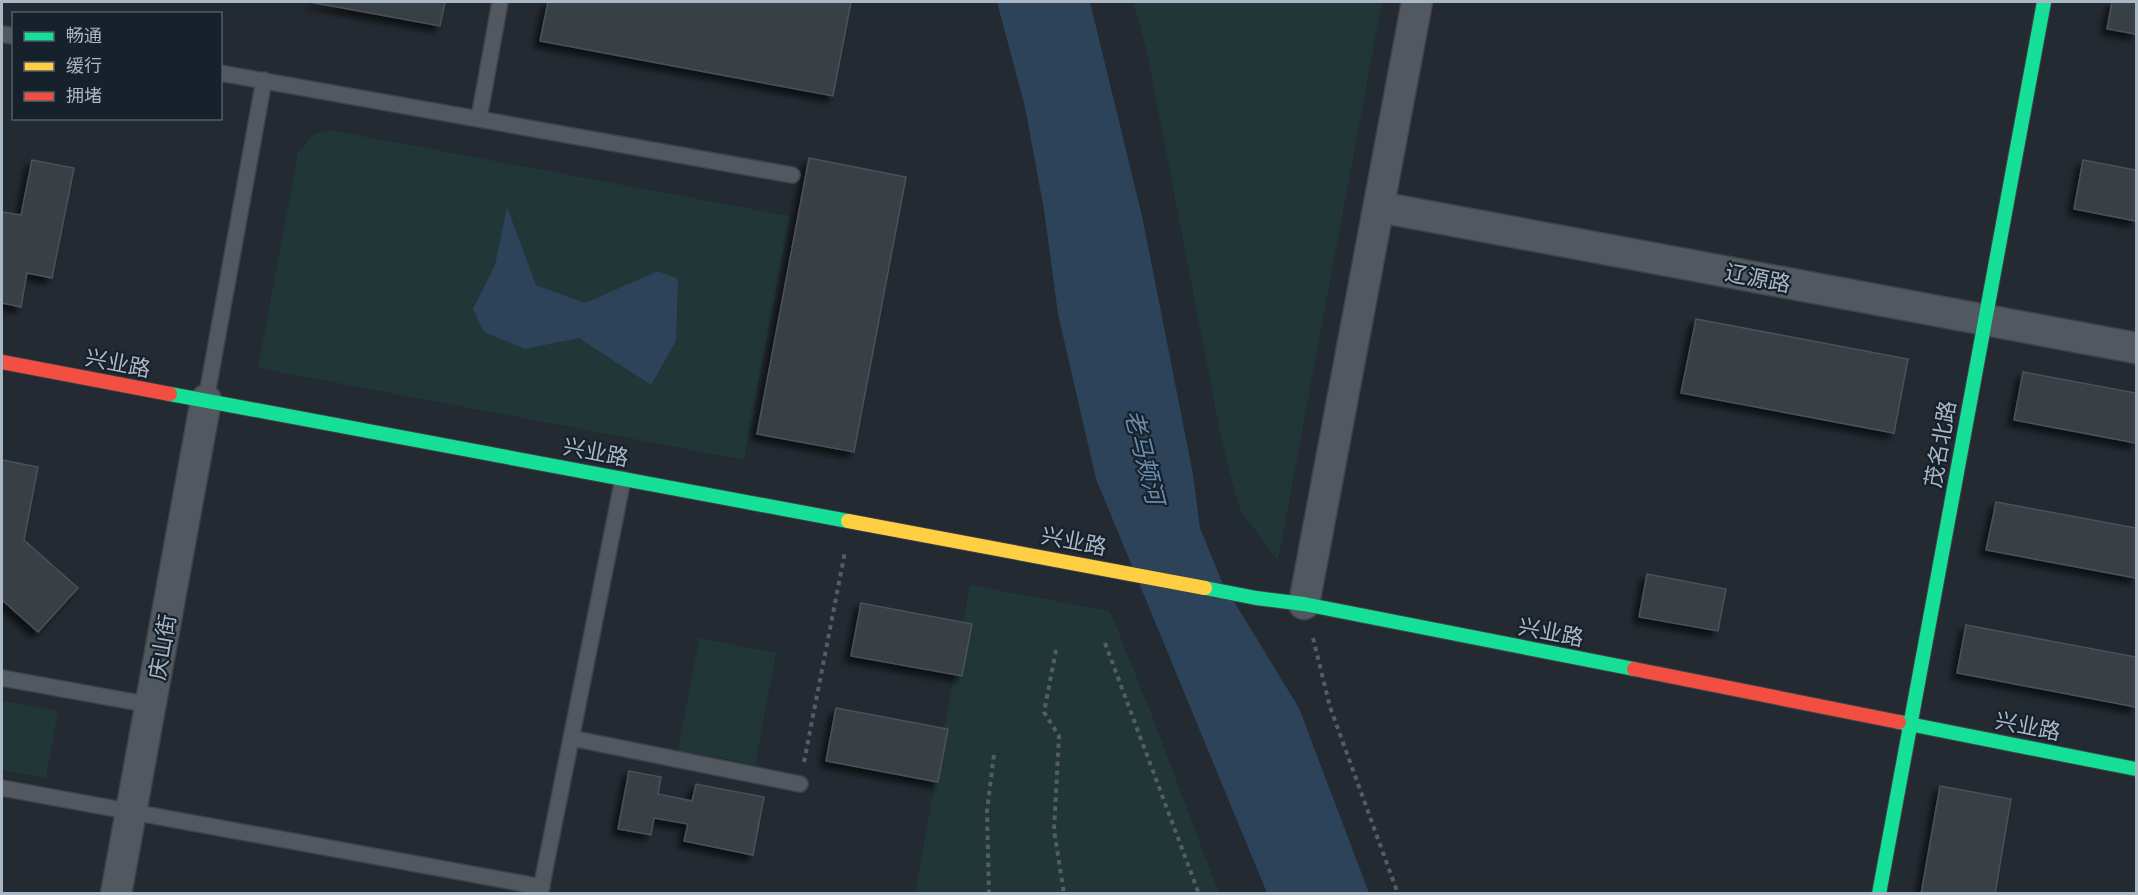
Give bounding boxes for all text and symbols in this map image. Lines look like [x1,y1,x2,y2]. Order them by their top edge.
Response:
legend [12,12,222,120]
text: 畅通 [66,26,102,47]
text: 缓行 [66,56,102,77]
text: 拥堵 [66,86,102,107]
street label: 辽源路 [1723,260,1793,299]
street label: 兴业路 [83,345,153,384]
street label: 茂名北路 [1921,399,1962,490]
water label: 老马颊河 [1118,407,1170,511]
street label: 兴业路 [561,434,631,473]
street label: 兴业路 [1039,523,1109,562]
street label: 庆山街 [144,612,183,682]
street label: 兴业路 [1516,614,1586,653]
street label: 兴业路 [1993,708,2063,747]

